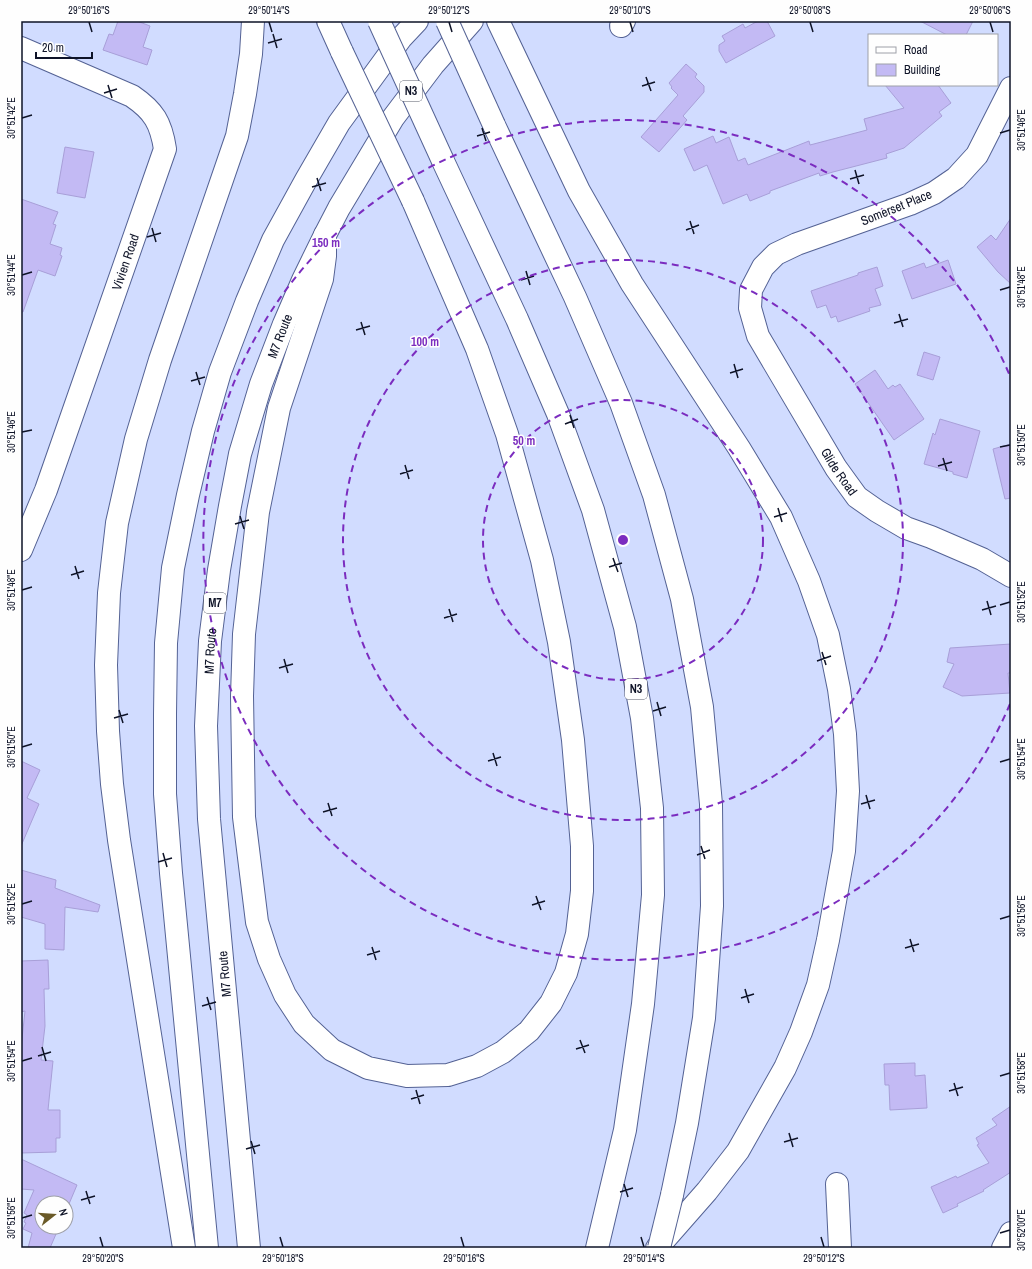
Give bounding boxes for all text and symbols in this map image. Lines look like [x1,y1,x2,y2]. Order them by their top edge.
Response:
text: 29°50'16"S [68,4,110,17]
text: 29°50'14"S [248,4,290,17]
text: 29°50'12"S [428,4,470,17]
text: 29°50'10"S [609,4,651,17]
text: 29°50'08"S [789,4,831,17]
text: 29°50'06"S [969,4,1011,17]
scale bar [36,34,92,60]
legend [868,34,998,86]
text: 20 m [42,40,64,56]
text: Road [904,42,928,58]
text: Building [904,62,941,78]
road number: N3 [400,81,422,101]
text: 30°51'42"E [5,97,18,139]
text: 30°51'46"E [1015,109,1028,151]
street label: Somerset Place [858,185,934,229]
street label: Vivien Road [108,232,143,293]
text: 150 m [312,235,340,251]
text: 30°51'44"E [5,254,18,296]
text: 30°51'48"E [1015,266,1028,308]
street label: M7 Route [264,311,296,361]
text: 100 m [411,334,439,350]
text: 30°51'46"E [5,411,18,453]
text: 30°51'50"E [1015,424,1028,466]
text: 50 m [513,433,535,449]
street label: Glide Road [817,445,861,499]
centre of rings [616,533,630,547]
text: 30°51'48"E [5,569,18,611]
text: 30°51'52"E [1015,581,1028,623]
road number: M7 [204,593,226,613]
street label: M7 Route [200,627,221,675]
road number: N3 [625,679,647,699]
text: 30°51'50"E [5,726,18,768]
text: 30°51'54"E [1015,738,1028,780]
text: 30°51'52"E [5,883,18,925]
text: 30°51'56"E [1015,895,1028,937]
street label: M7 Route [214,950,235,998]
text: 30°51'54"E [5,1040,18,1082]
text: 30°51'58"E [1015,1052,1028,1094]
north arrow [34,1195,74,1235]
text: 30°51'56"E [5,1197,18,1239]
text: N [56,1207,71,1217]
text: 30°52'00"E [1015,1209,1028,1251]
text: 29°50'20"S [82,1252,124,1265]
text: 29°50'18"S [262,1252,304,1265]
text: 29°50'16"S [443,1252,485,1265]
text: 29°50'14"S [623,1252,665,1265]
text: 29°50'12"S [803,1252,845,1265]

